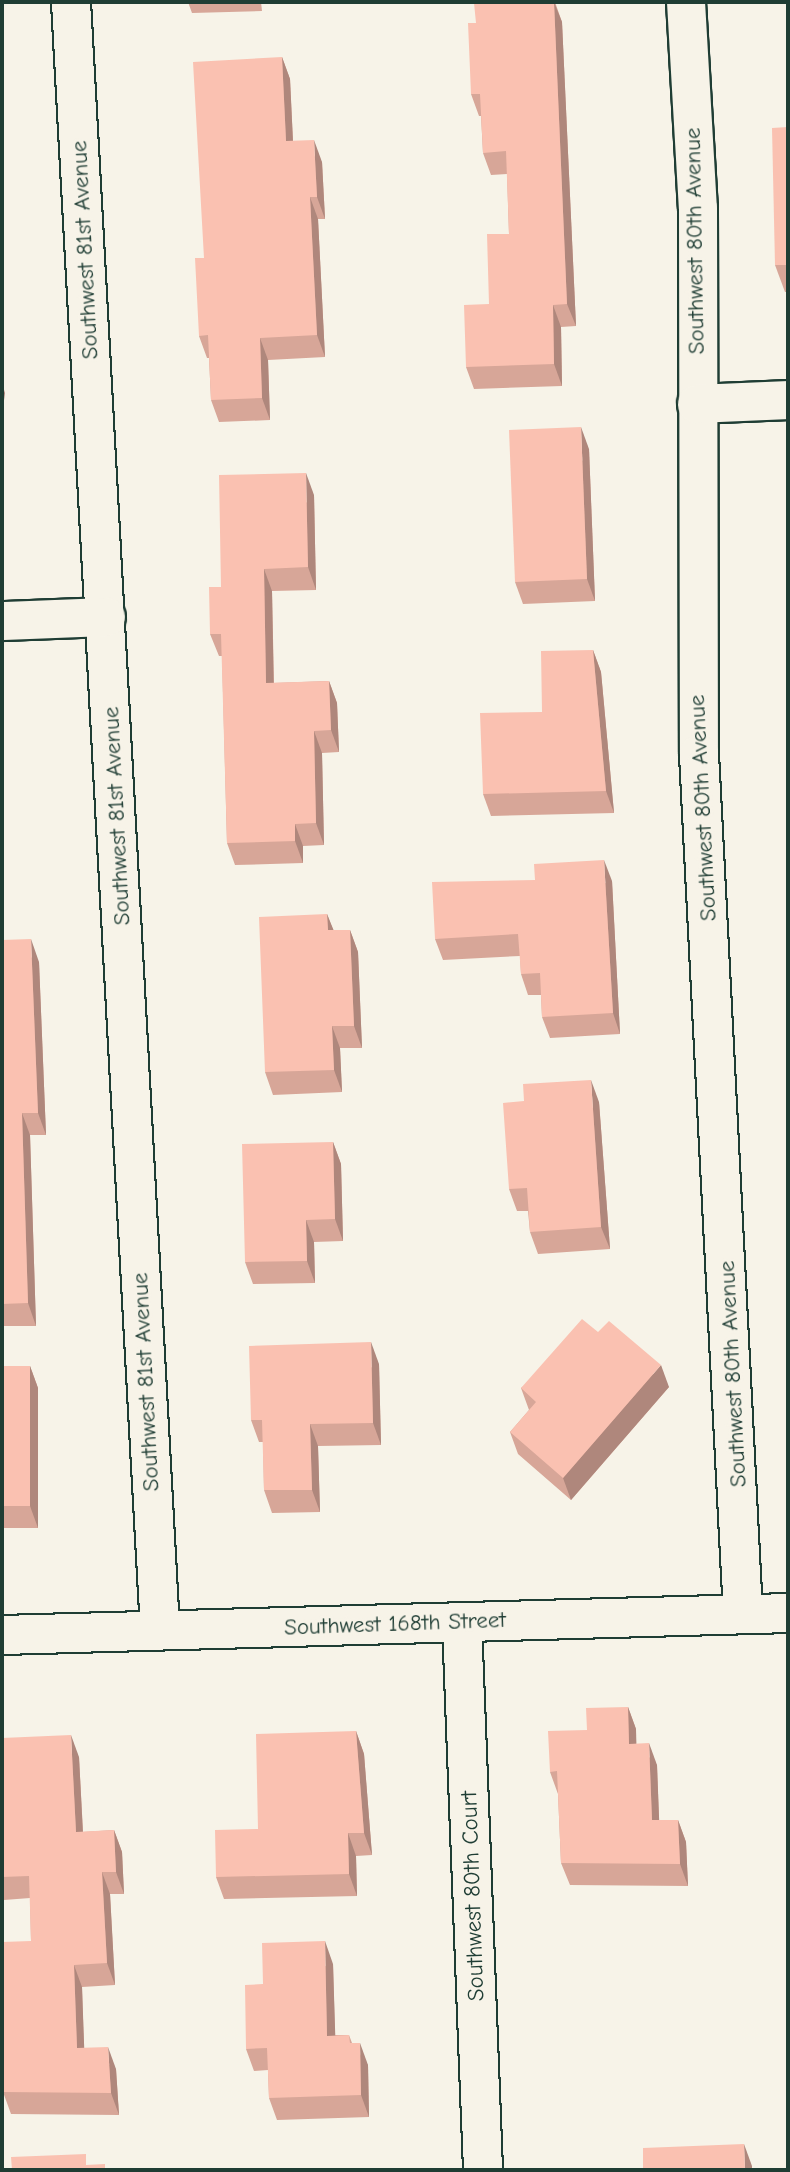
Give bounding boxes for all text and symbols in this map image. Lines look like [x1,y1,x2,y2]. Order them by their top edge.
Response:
street label: Southwest 80th Avenue [679,127,711,355]
street label: Southwest 81st Avenue [65,140,105,360]
street label: Southwest 80th Avenue [683,694,723,922]
street label: Southwest 81st Avenue [97,706,137,926]
street label: Southwest 80th Avenue [713,1260,753,1488]
street label: Southwest 81st Avenue [126,1272,166,1492]
street label: Southwest 168th Street [284,1606,506,1642]
street label: Southwest 80th Court [456,1790,490,2002]

